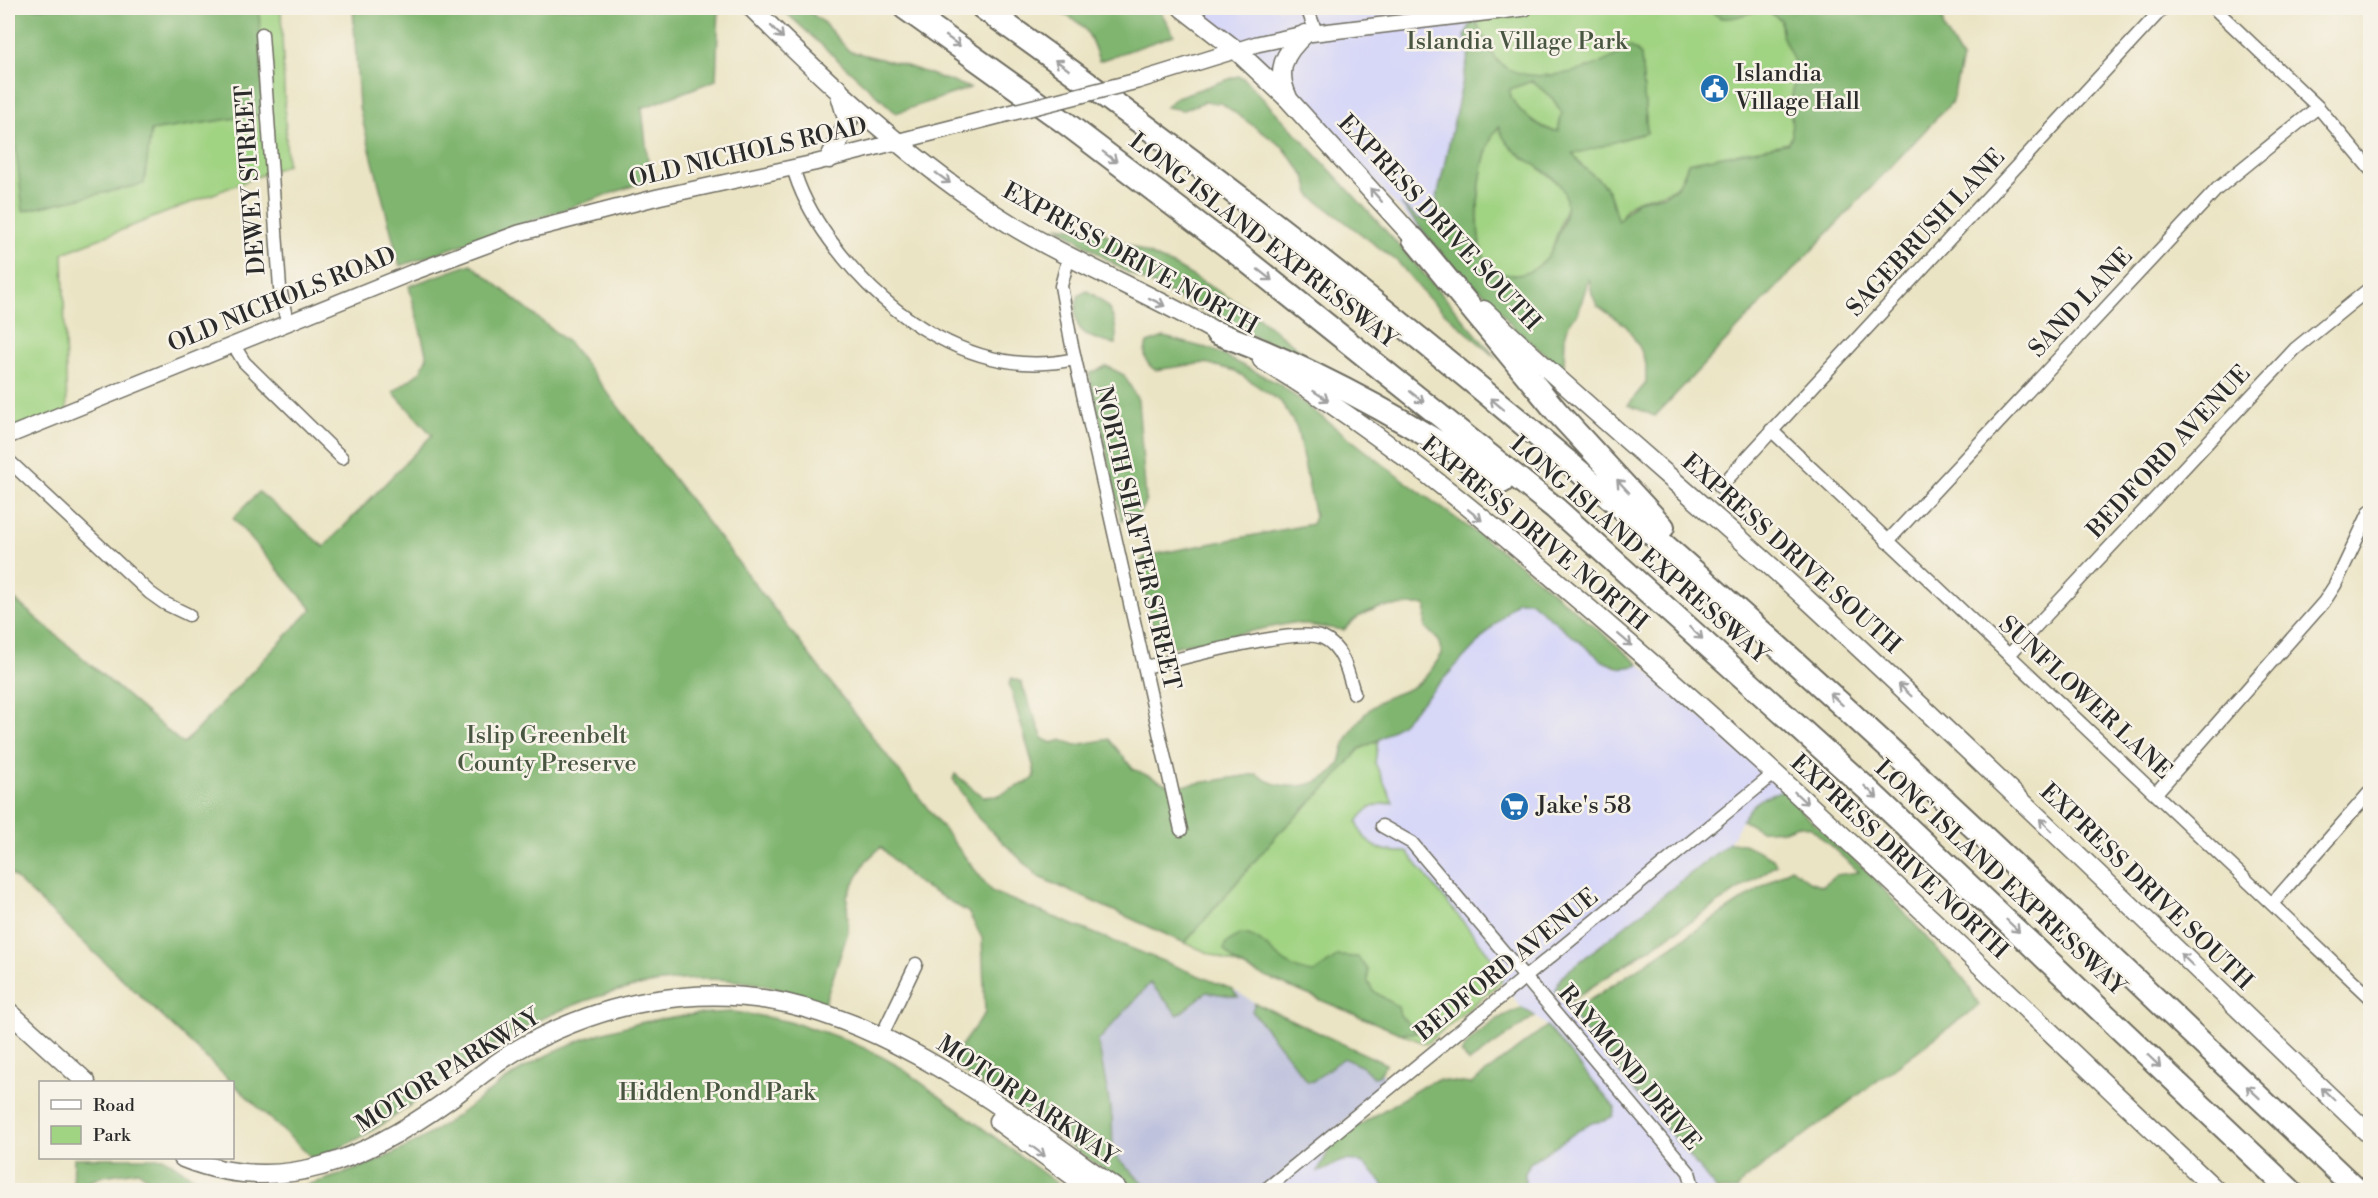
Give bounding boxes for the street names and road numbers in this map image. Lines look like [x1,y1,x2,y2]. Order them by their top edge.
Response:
street label: DEWEY STREET [229,84,273,276]
street label: EXPRESS DRIVE SOUTH [1331,109,1547,337]
street label: OLD NICHOLS ROAD [626,111,870,195]
street label: LONG ISLAND EXPRESSWAY [1123,127,1404,356]
street label: SAGEBRUSH LANE [1840,143,2012,323]
street label: EXPRESS DRIVE NORTH [997,176,1263,342]
street label: OLD NICHOLS ROAD [163,240,401,360]
street label: SAND LANE [2023,242,2139,364]
street label: BEDFORD AVENUE [2080,359,2257,546]
street label: NORTH SHAFTER STREET [1087,383,1187,693]
street label: EXPRESS DRIVE NORTH [1414,430,1654,638]
street label: LONG ISLAND EXPRESSWAY [1504,430,1775,671]
street label: EXPRESS DRIVE SOUTH [1675,448,1907,660]
street label: SUNFLOWER LANE [1992,610,2178,786]
street label: EXPRESS DRIVE NORTH [1784,748,2014,966]
street label: LONG ISLAND EXPRESSWAY [1868,754,2133,1003]
street label: EXPRESS DRIVE SOUTH [2033,777,2259,997]
street label: BEDFORD AVENUE [1409,882,1604,1049]
street label: RAYMOND DRIVE [1551,979,1707,1157]
street label: MOTOR PARKWAY [350,1002,547,1140]
street label: MOTOR PARKWAY [931,1029,1124,1173]

